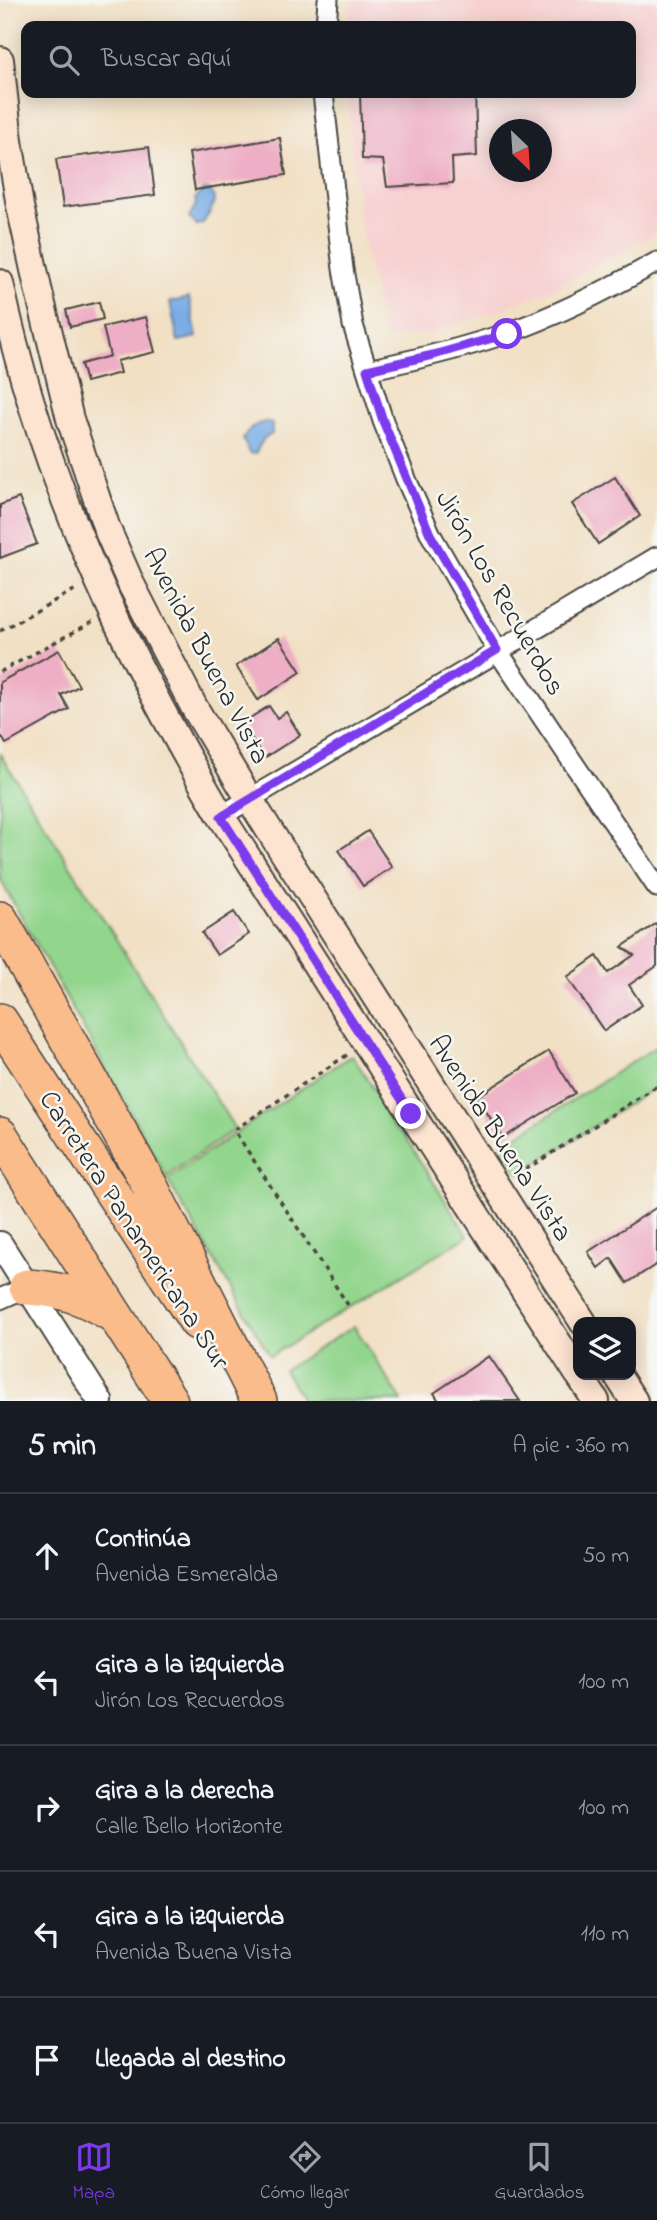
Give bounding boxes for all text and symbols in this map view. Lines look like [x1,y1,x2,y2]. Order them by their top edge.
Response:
search box [21,21,636,98]
icon: search [45,41,83,79]
text: Buscar aquí [101,41,231,79]
north arrow [489,119,552,182]
route start [491,318,522,349]
street label: Jirón Los Recuerdos [423,483,574,704]
street label: Avenida Buena Vista [131,541,279,772]
street label: Avenida Buena Vista [417,1027,582,1251]
street label: Carretera Panamericana Sur [27,1083,239,1379]
route end [395,1098,426,1129]
map controls [573,1317,636,1380]
button: layers [573,1317,636,1380]
text: 5 min [28,1425,96,1469]
text: A pie · 360 m [513,1430,629,1463]
text: Continúa [95,1521,191,1559]
icon: ahead [28,1537,66,1575]
text: 50 m [582,1540,629,1573]
text: Avenida Esmeralda [95,1559,278,1592]
text: Gira a la izquierda [95,1647,284,1685]
icon: left [28,1663,66,1701]
text: 100 m [578,1666,629,1699]
text: Jirón Los Recuerdos [95,1685,285,1718]
text: Gira a la derecha [95,1773,274,1811]
icon: right [28,1789,66,1827]
text: 100 m [578,1792,629,1825]
text: Calle Bello Horizonte [95,1811,283,1844]
text: Gira a la izquierda [95,1899,284,1937]
icon: left [28,1915,66,1953]
text: 110 m [581,1918,629,1951]
text: Avenida Buena Vista [95,1937,292,1970]
icon: arrive [28,2041,66,2079]
text: Llegada al destino [95,2041,286,2079]
tab: Mapa [73,2138,115,2207]
tab: Cómo llegar [260,2138,349,2207]
tab: Guardados [494,2138,584,2207]

